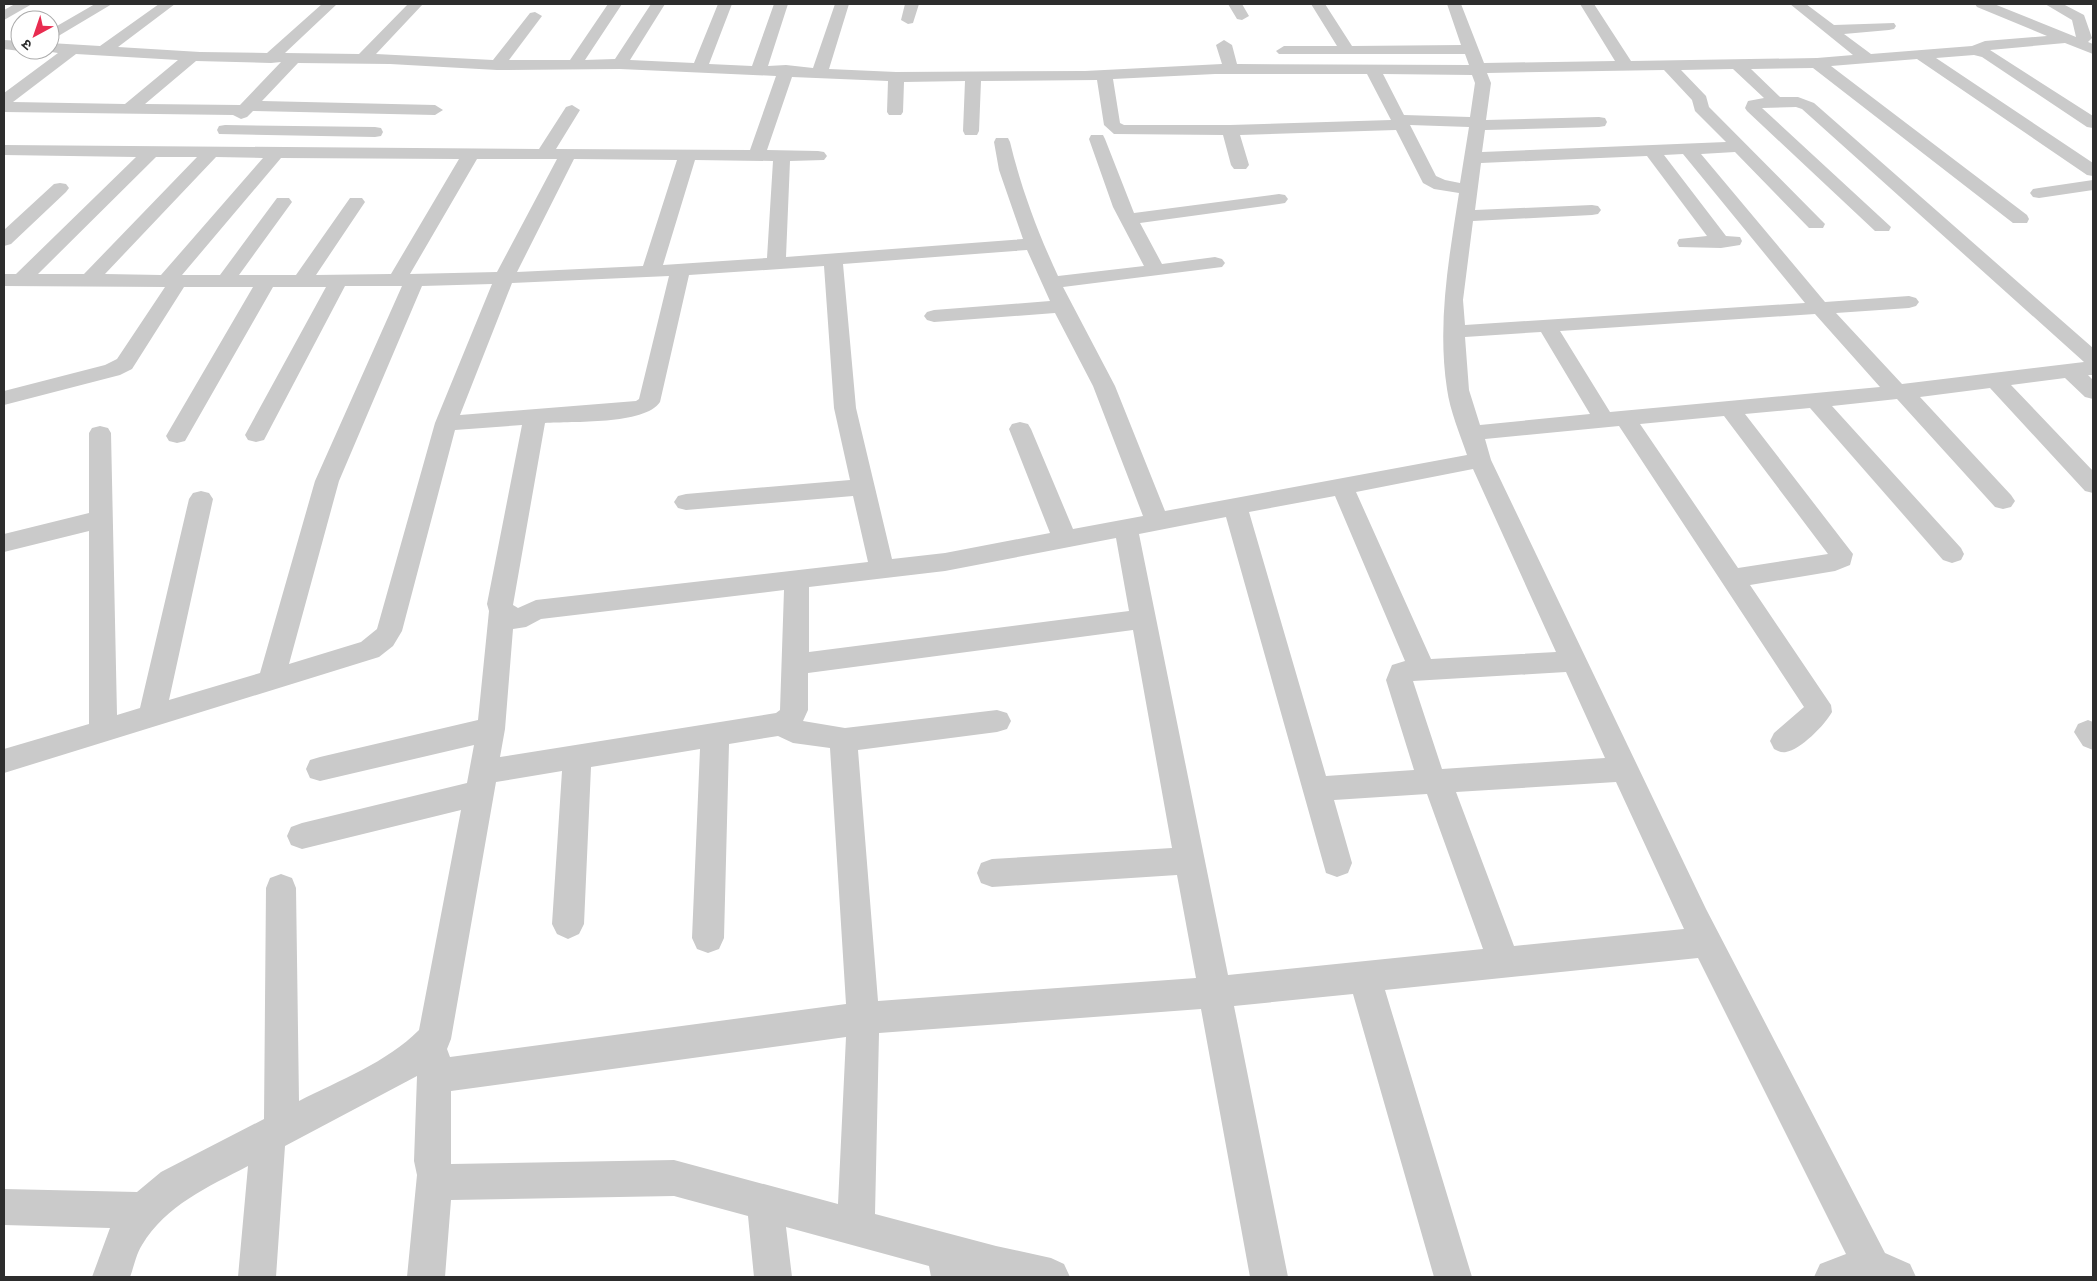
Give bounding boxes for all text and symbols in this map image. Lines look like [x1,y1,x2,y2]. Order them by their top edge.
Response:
north arrow [10,10,60,60]
text: उ [17,34,36,54]

